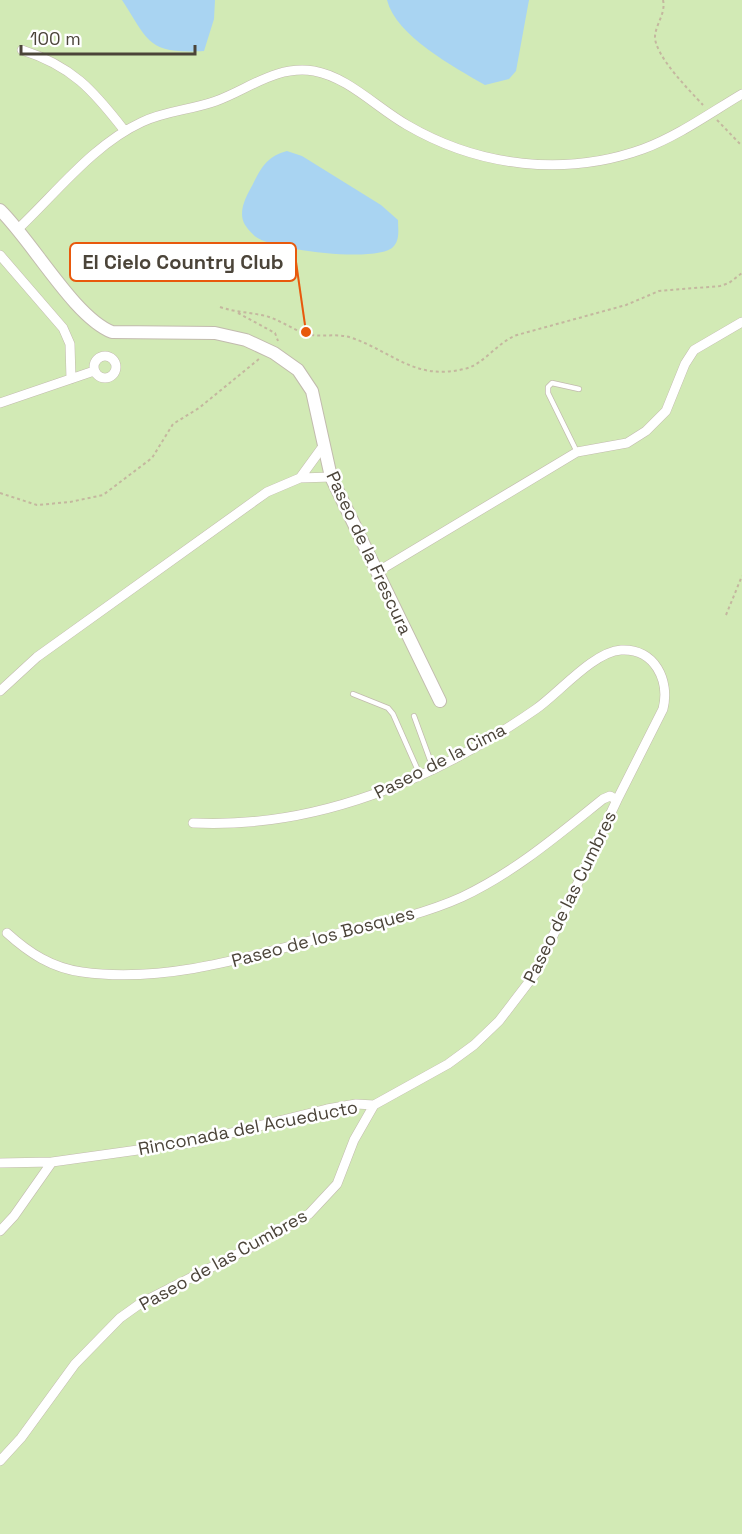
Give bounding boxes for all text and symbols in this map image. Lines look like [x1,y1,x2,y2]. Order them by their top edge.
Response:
scale bar [21,18,195,56]
text: 100 m [30,27,81,50]
callout: El Cielo Country Club [70,243,296,281]
text: El Cielo Country Club [82,249,284,275]
street label: Paseo de la Frescura [321,467,417,638]
street label: Paseo de la Cima [370,717,510,804]
street label: Paseo de las Cumbres [518,807,621,987]
street label: Paseo de los Bosques [229,901,417,972]
street label: Rinconada del Acueducto [136,1095,360,1160]
street label: Paseo de las Cumbres [135,1204,311,1315]

